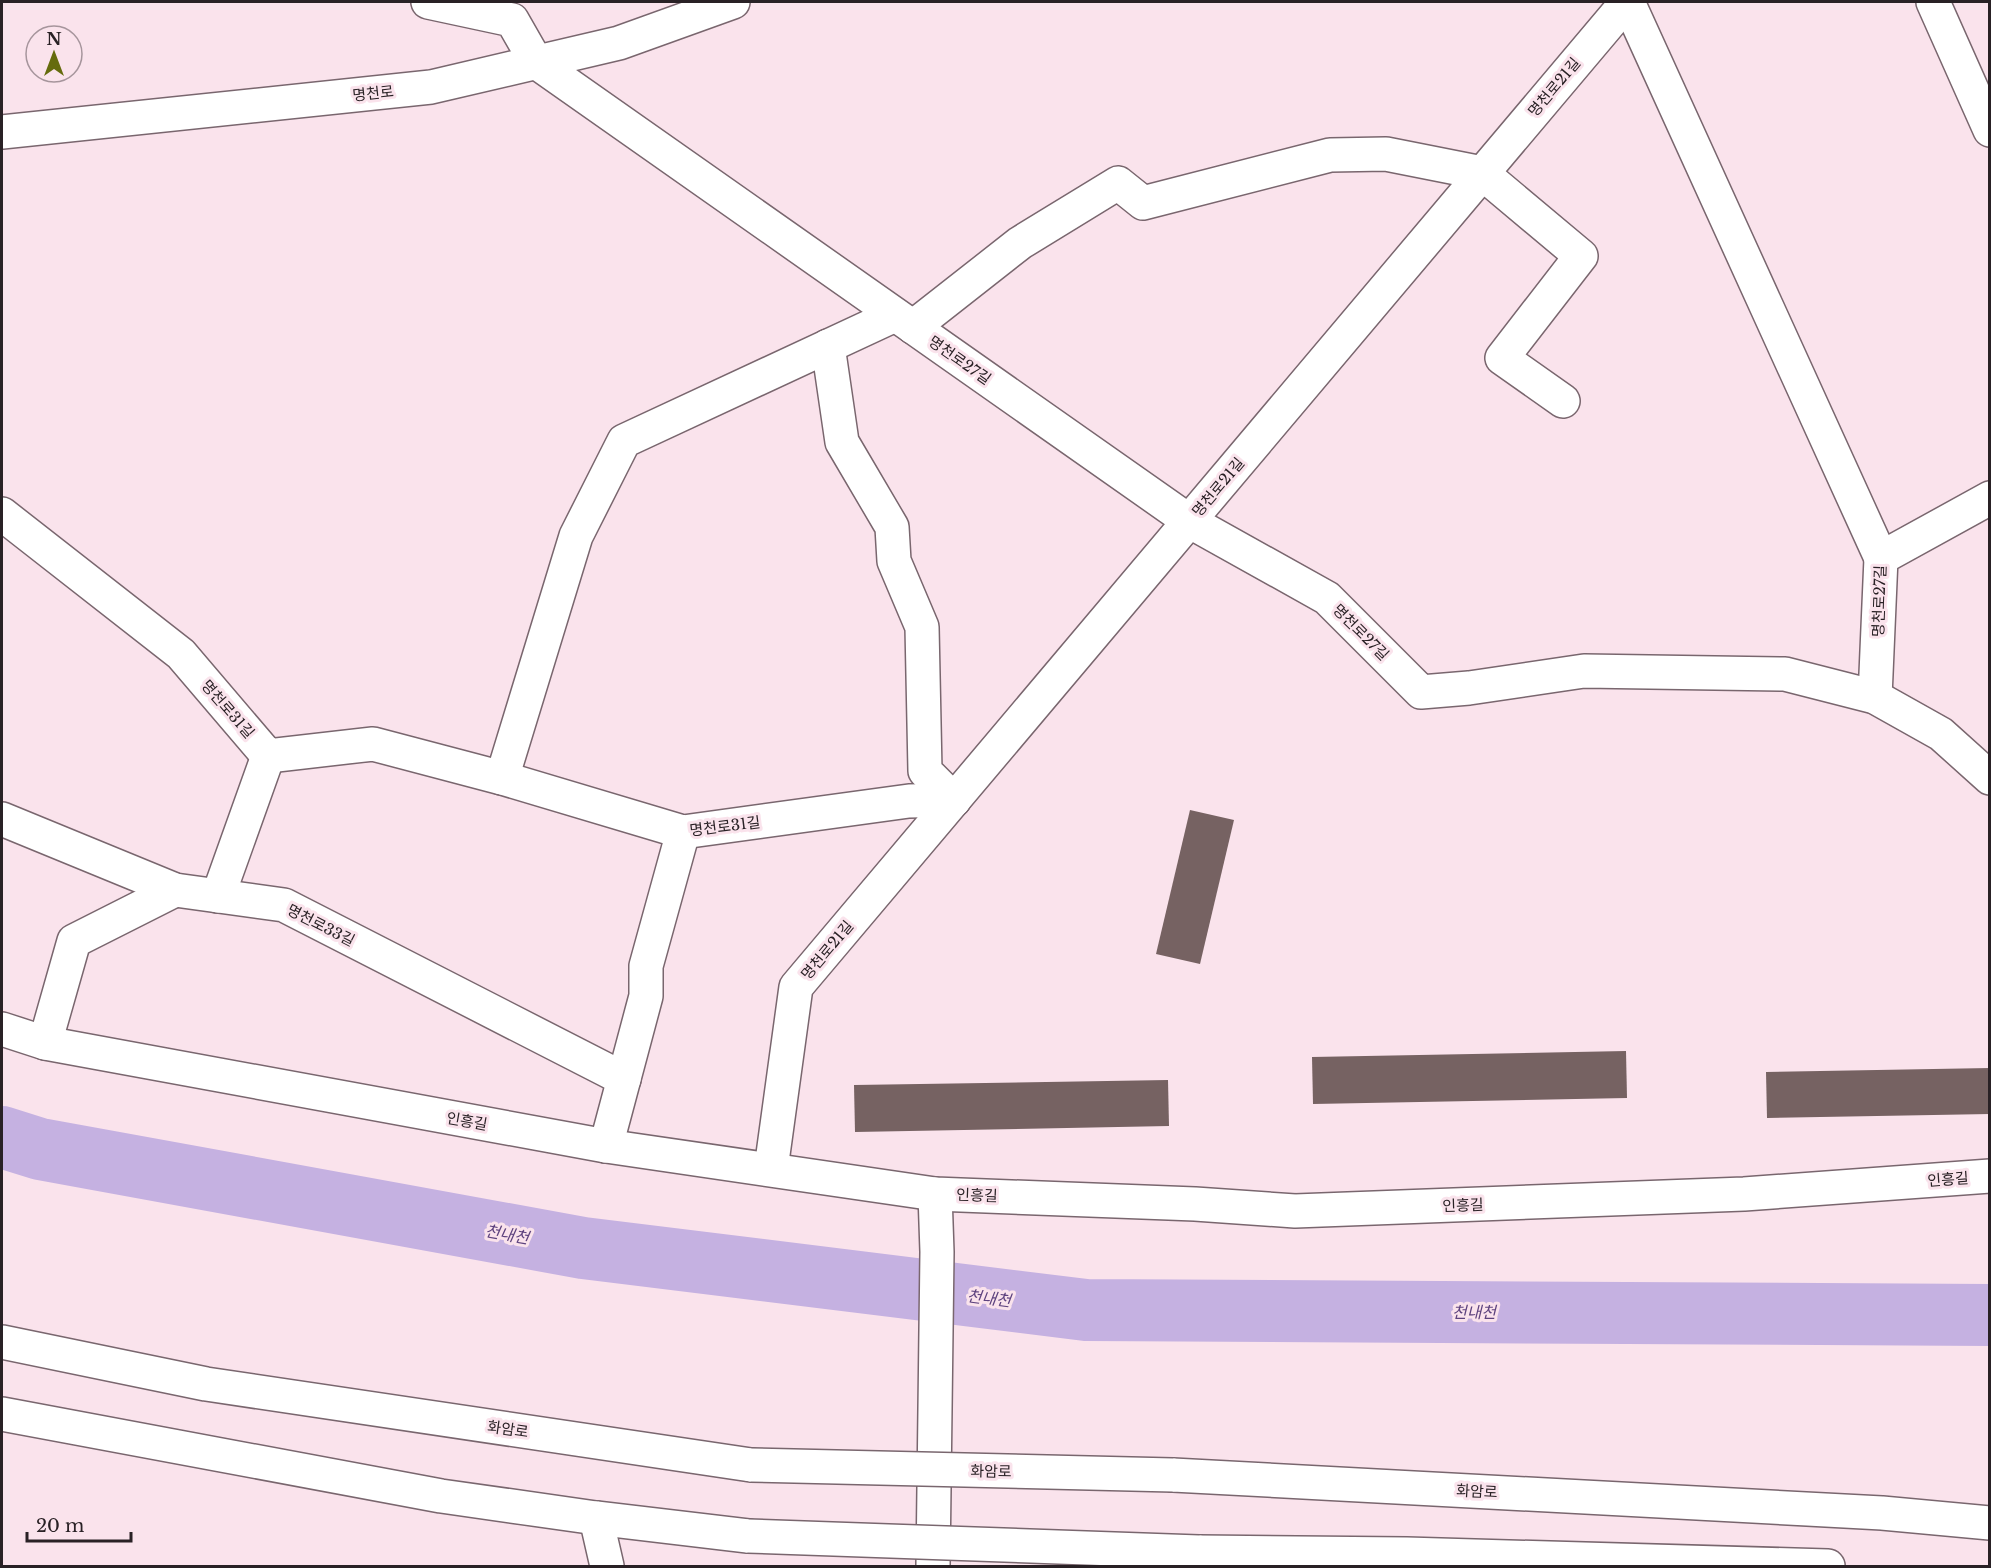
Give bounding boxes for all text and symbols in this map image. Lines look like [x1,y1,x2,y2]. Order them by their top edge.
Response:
north arrow [24,24,84,84]
text: N [46,29,62,49]
street label: 명천로21길 [1524,54,1584,120]
street label: 명천로 [351,81,395,105]
street label: 명천로27길 [925,332,995,388]
street label: 명천로21길 [1188,454,1248,520]
street label: 명천로27길 [1868,565,1890,637]
street label: 명천로27길 [1329,600,1393,664]
street label: 명천로31길 [197,676,259,742]
street label: 명천로31길 [689,812,761,840]
street label: 명천로33길 [284,900,358,950]
street label: 명천로21길 [797,917,857,983]
street label: 인흥길 [445,1108,489,1134]
street label: 인흥길 [1927,1168,1969,1190]
street label: 인흥길 [956,1185,998,1205]
street label: 인흥길 [1442,1195,1484,1215]
water label: 천내천 [484,1220,533,1248]
water label: 천내천 [966,1285,1014,1311]
water label: 천내천 [1452,1302,1498,1322]
street label: 화암로 [486,1417,530,1441]
street label: 화암로 [970,1461,1012,1481]
street label: 화암로 [1456,1480,1498,1502]
scale bar [27,1505,130,1543]
text: 20 m [36,1515,84,1537]

